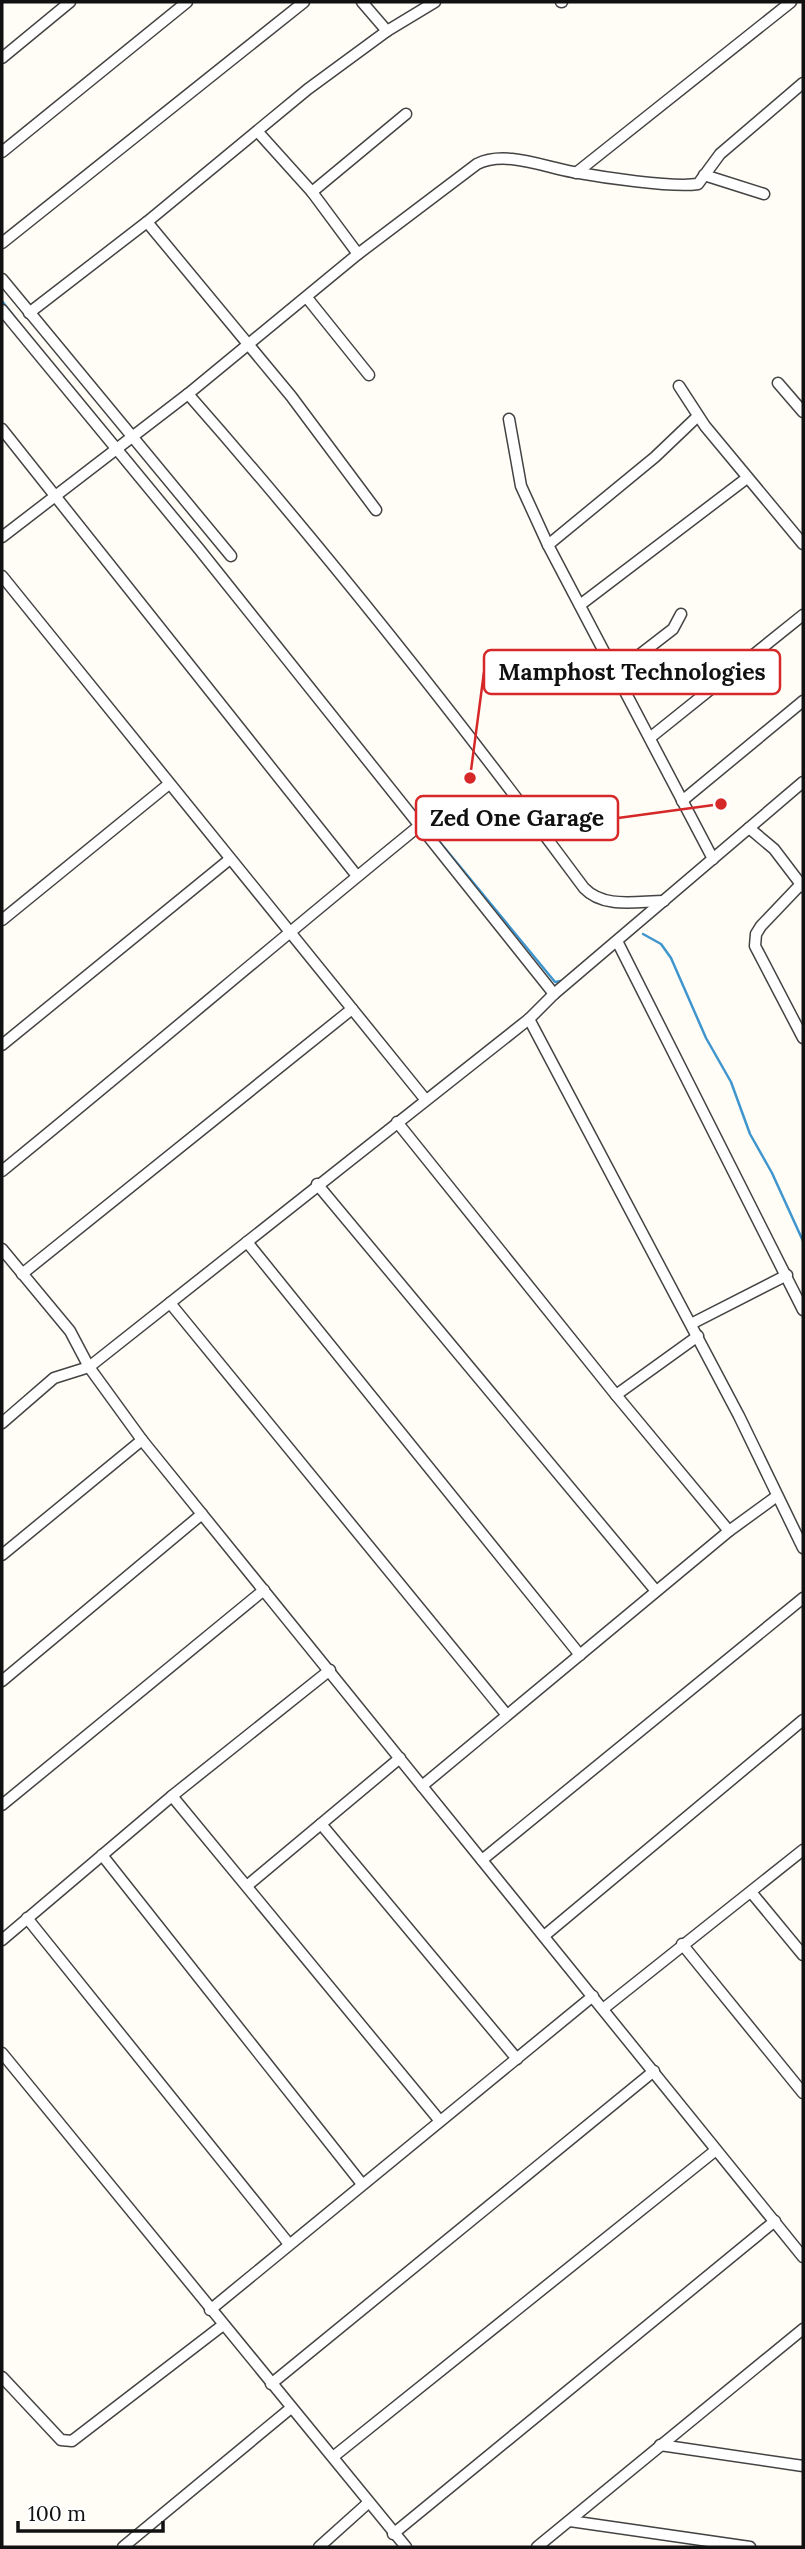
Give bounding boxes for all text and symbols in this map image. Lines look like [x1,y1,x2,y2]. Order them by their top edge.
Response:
callout: Mamphost Technologies [484,650,780,694]
text: Mamphost Technologies [498,657,766,686]
callout: Zed One Garage [416,796,618,840]
text: Zed One Garage [430,803,604,832]
scale bar [18,2490,163,2534]
text: 100 m [28,2500,86,2527]

